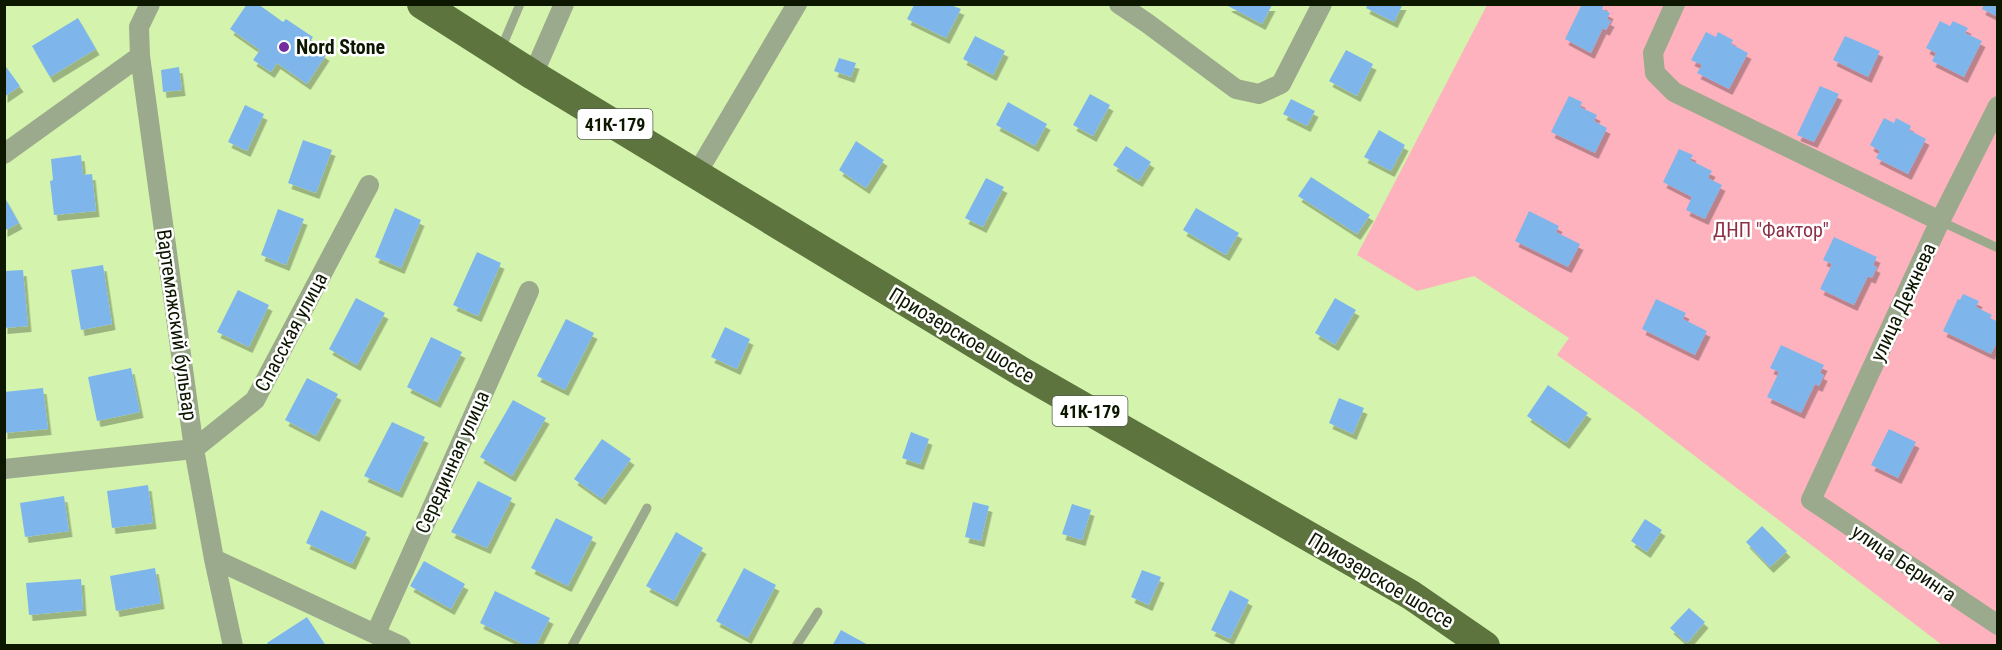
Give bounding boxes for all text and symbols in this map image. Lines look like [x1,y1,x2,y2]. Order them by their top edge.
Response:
place label: Nord Stone [296,35,385,59]
marker: Nord Stone [277,40,291,54]
road number: 41К-179 [578,109,652,139]
park label: ДНП "Фактор" [1713,218,1829,242]
street label: Вартемяжский бульвар [152,228,202,422]
street label: улица Дежнева [1865,239,1941,365]
street label: Спасская улица [250,268,332,396]
street label: Приозерское шоссе [885,282,1039,388]
street label: Серединная улица [410,387,494,537]
road number: 41К-179 [1052,396,1128,426]
street label: улица Беринга [1847,519,1961,607]
street label: Приозерское шоссе [1304,527,1458,633]

